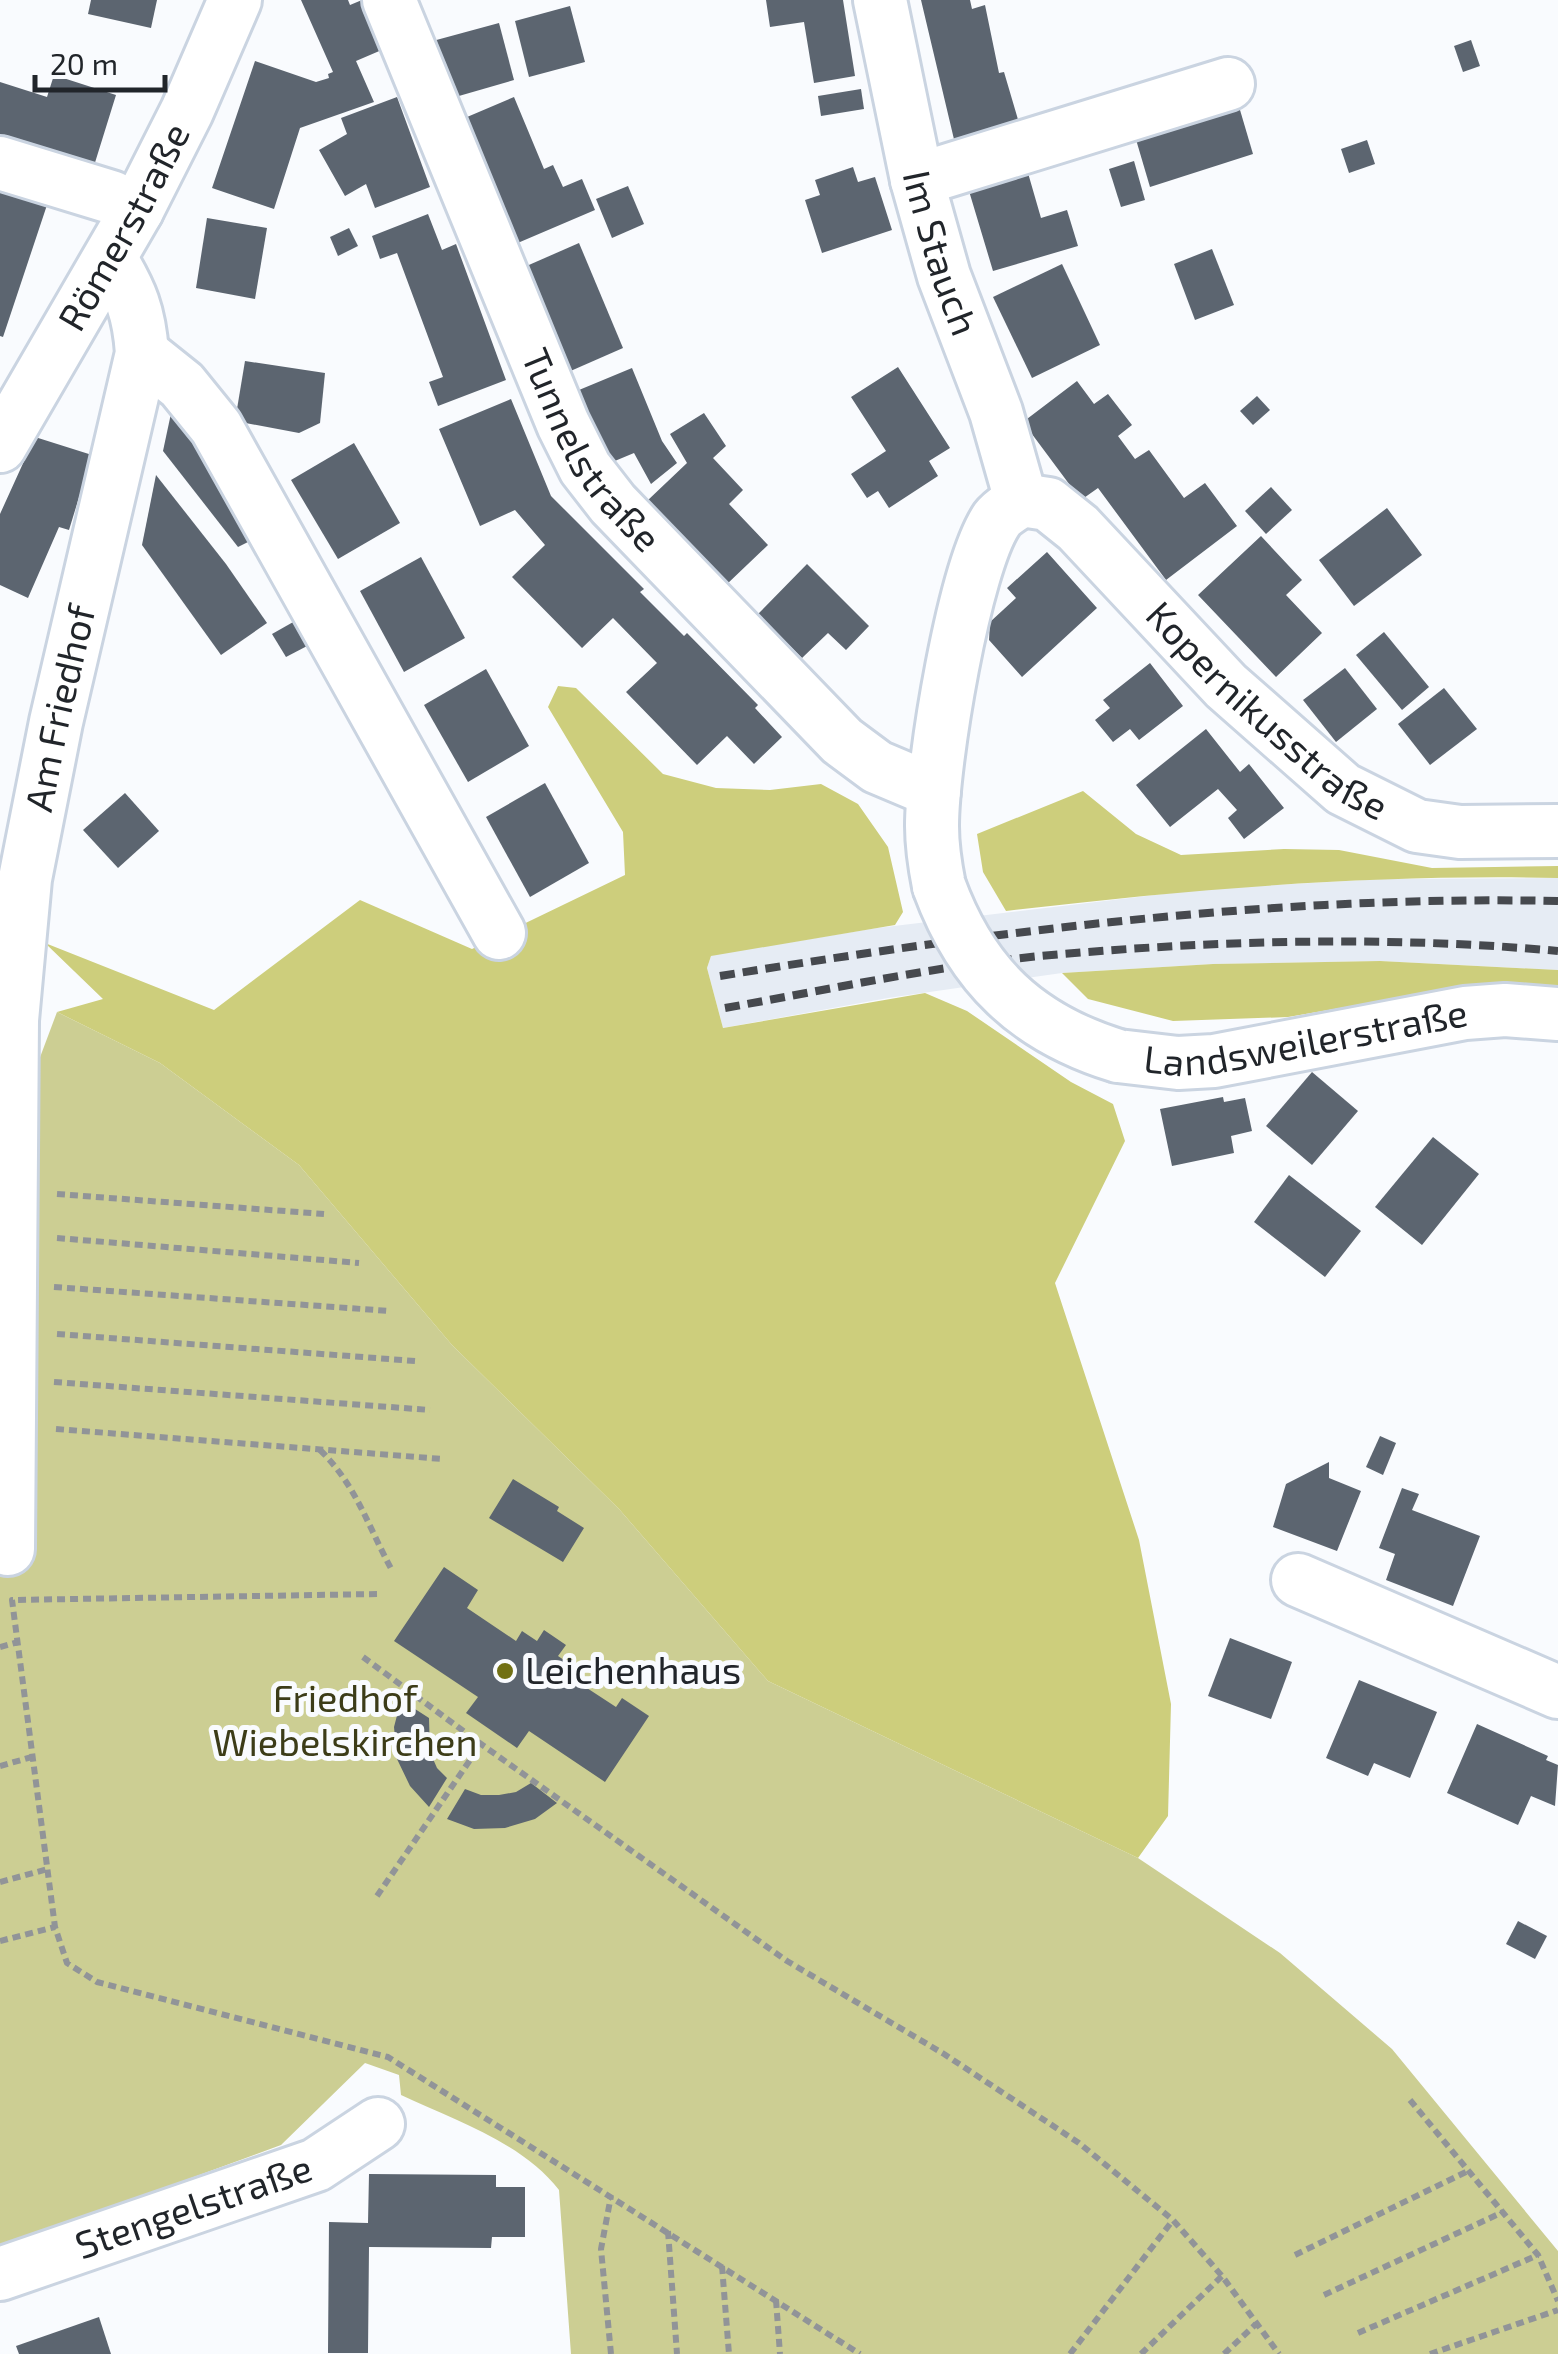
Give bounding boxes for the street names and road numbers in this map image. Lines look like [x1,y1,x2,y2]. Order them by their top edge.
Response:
street label: Römerstraße [47,115,198,338]
street label: Im Stauch [895,166,989,341]
street label: Tunnelstraße [513,341,671,560]
street label: Kopernikusstraße [1138,591,1396,829]
street label: Am Friedhof [14,598,104,815]
street label: Landsweilerstraße [1142,988,1471,1085]
street label: Stengelstraße [69,2143,317,2267]

